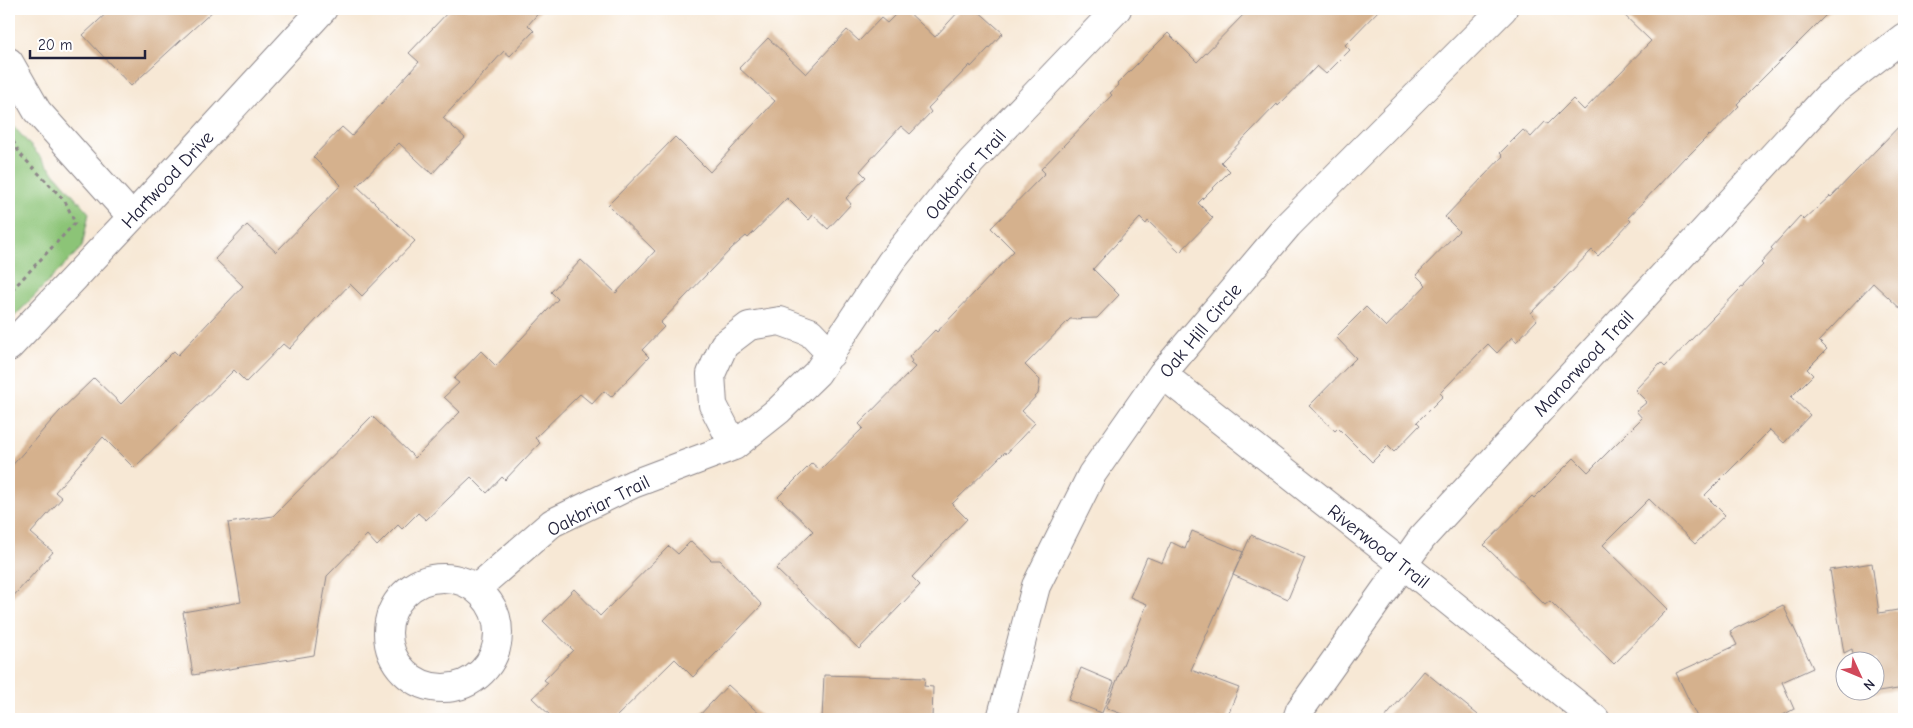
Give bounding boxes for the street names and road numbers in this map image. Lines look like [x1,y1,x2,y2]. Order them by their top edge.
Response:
street label: Oakbriar Trail [921,125,1011,224]
street label: Hartwood Drive [117,126,218,233]
street label: Oak Hill Circle [1155,279,1246,382]
street label: Manorwood Trail [1529,306,1638,421]
street label: Oakbriar Trail [543,471,653,541]
street label: Riverwood Trail [1323,500,1434,593]

